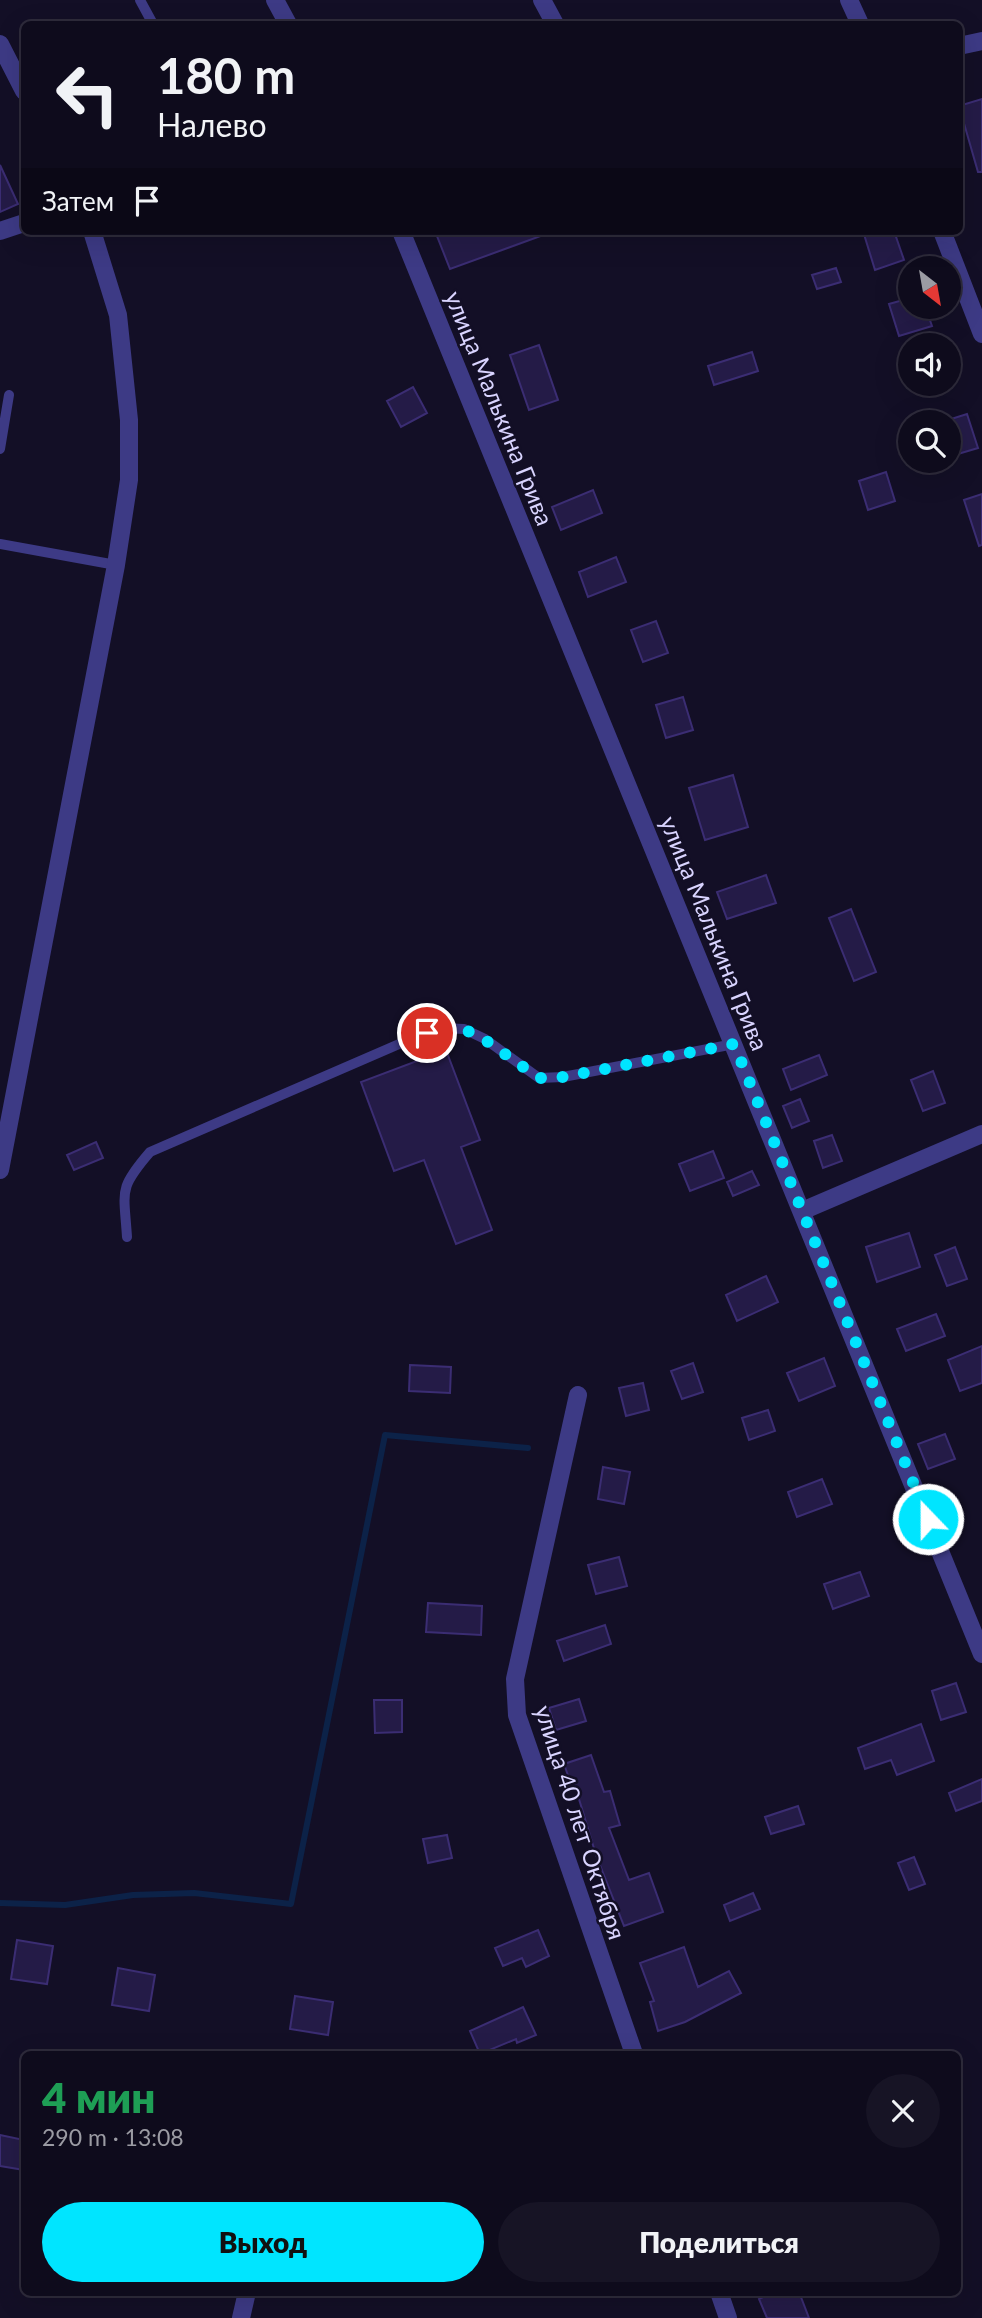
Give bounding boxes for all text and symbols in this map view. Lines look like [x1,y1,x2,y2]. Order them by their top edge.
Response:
text: 180 m [157,46,295,104]
icon: left [42,49,133,140]
text: Налево [157,105,267,144]
icon: arrive [128,182,166,220]
text: Затем [42,185,114,217]
north arrow [898,256,961,318]
map controls [898,256,961,473]
street label: улица Малькина Грива [440,287,560,529]
button: sound [898,333,961,396]
button: search [898,410,961,473]
street label: улица Малькина Грива [655,812,775,1054]
pin [397,1003,457,1063]
icon: arrive [408,1014,446,1052]
position arrow [891,1482,965,1556]
street label: улица 40 лет Октября [529,1701,633,1943]
text: 4 мин [42,2072,156,2122]
button: close [866,2074,940,2148]
text: 290 m · 13:08 [42,2123,184,2151]
button: Выход [42,2202,484,2282]
button: Поделиться [498,2202,940,2282]

